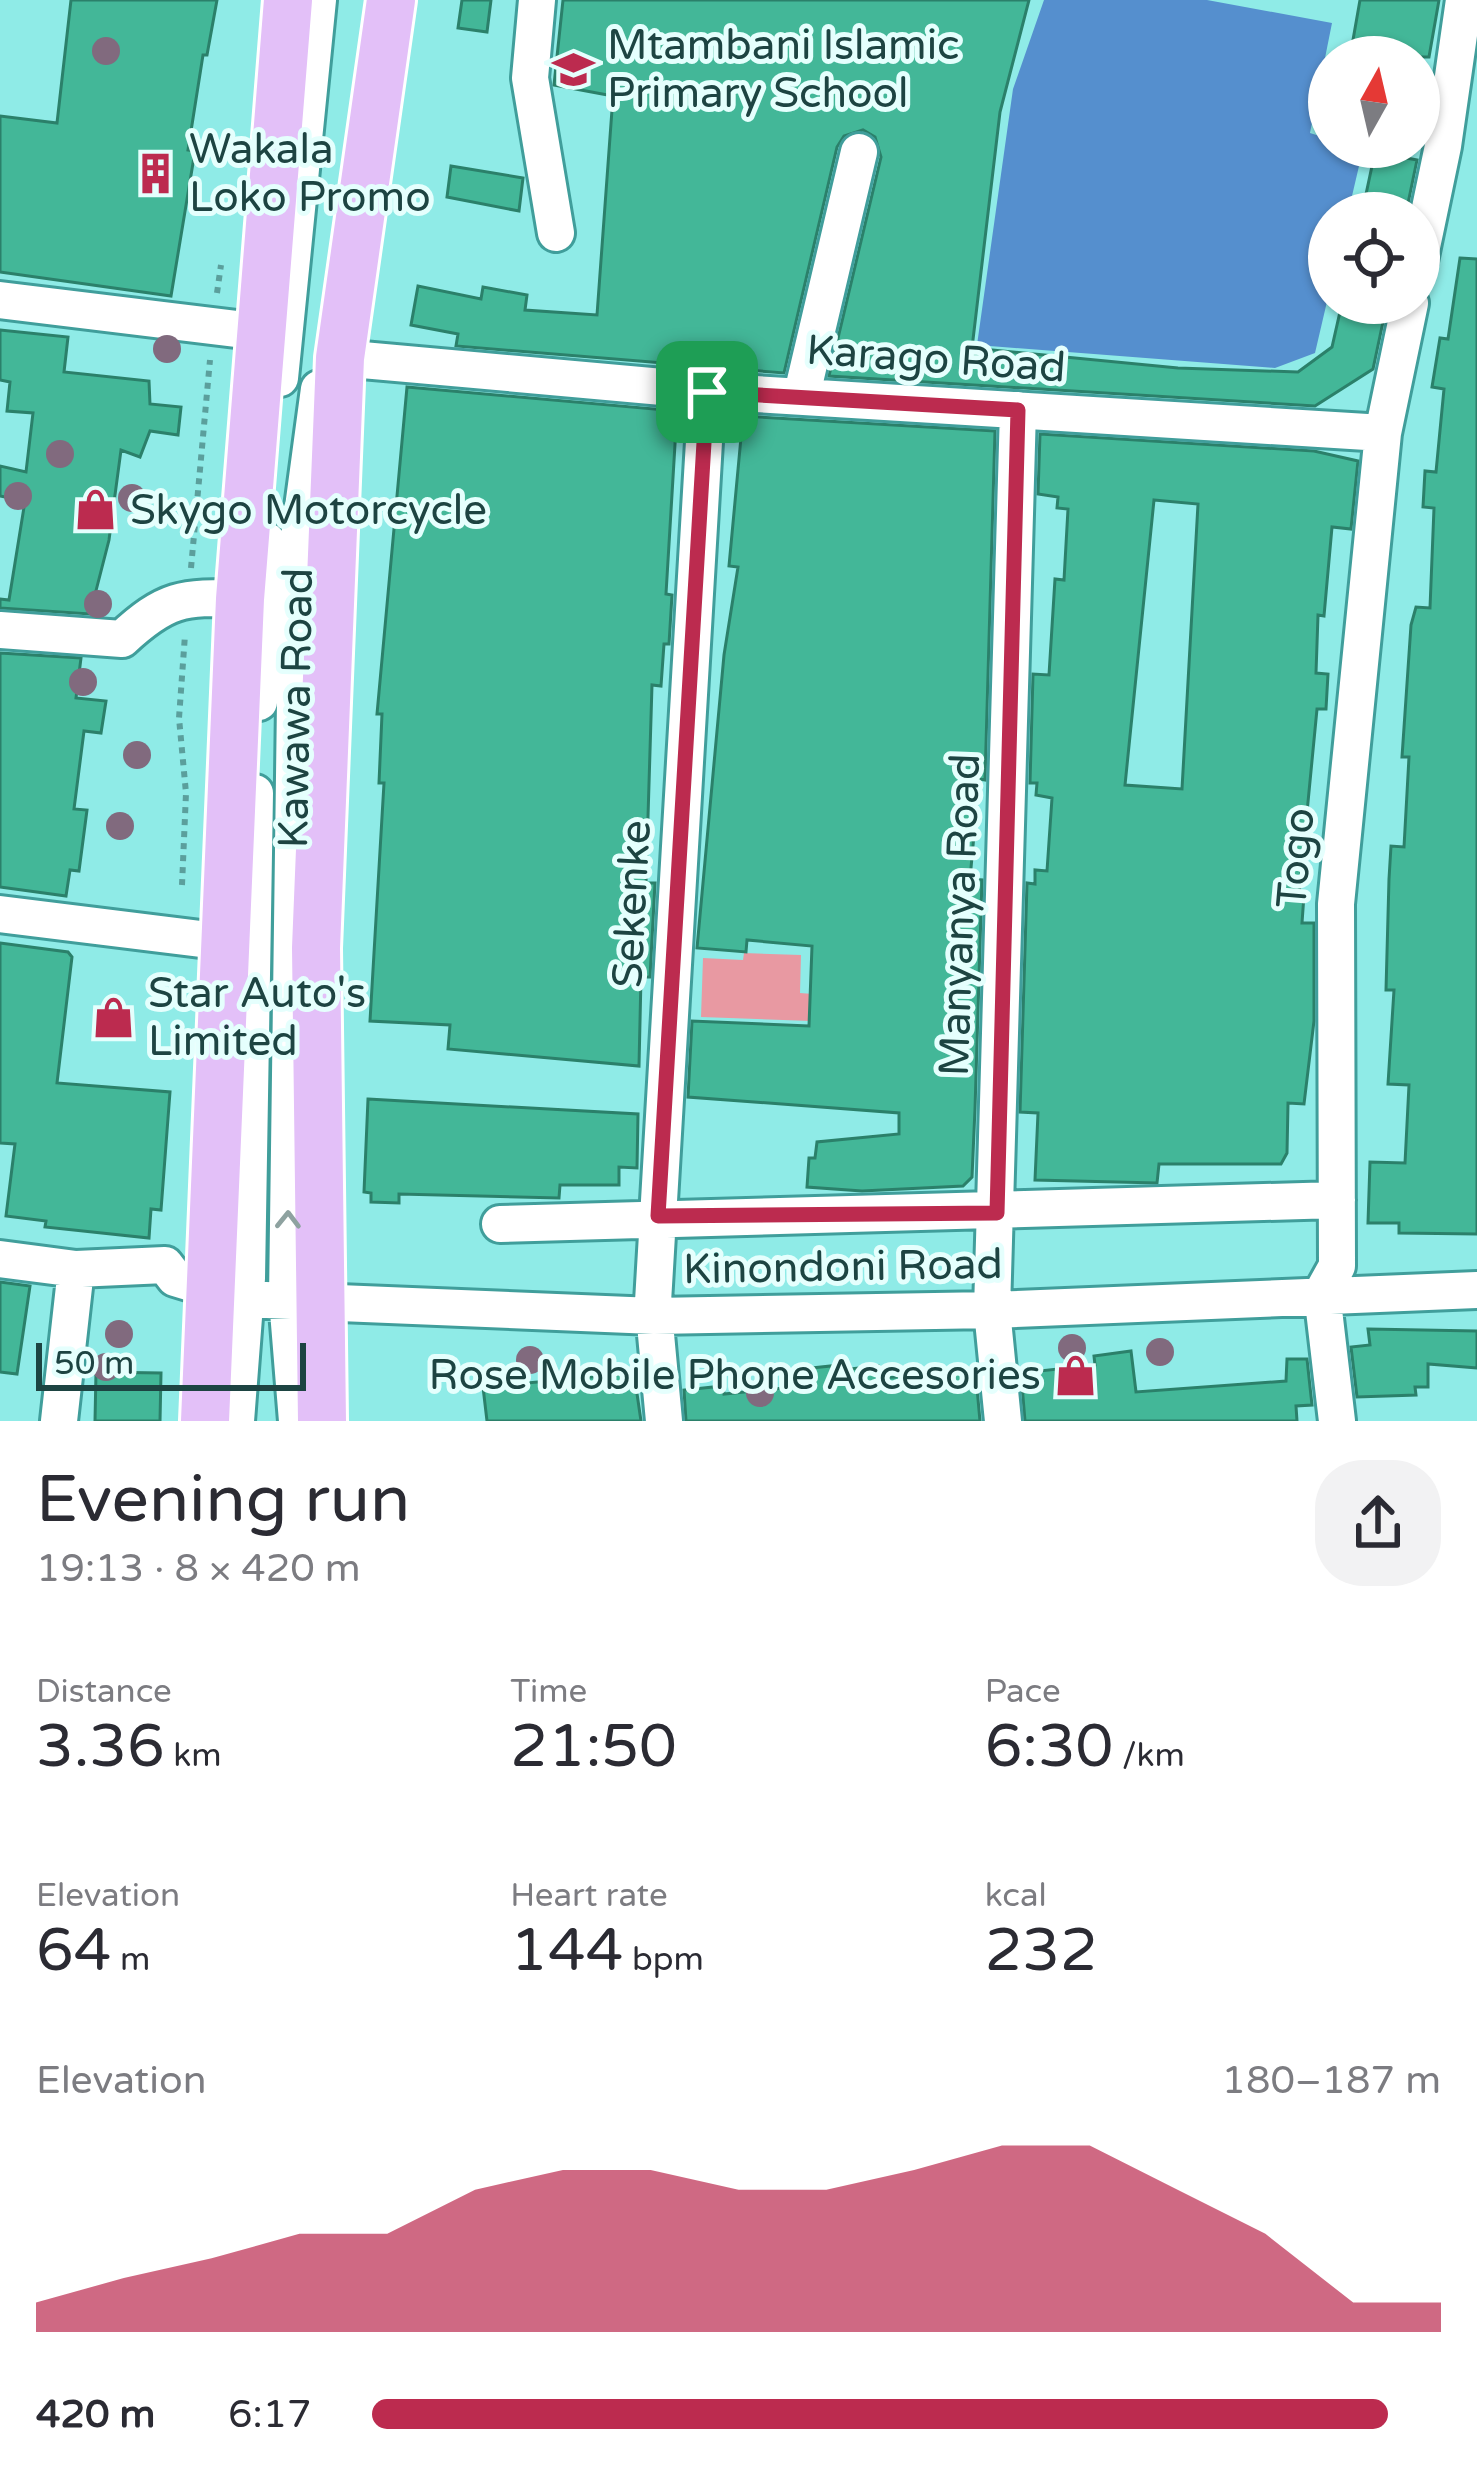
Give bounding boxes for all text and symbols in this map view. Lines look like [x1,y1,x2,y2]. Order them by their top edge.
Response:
place label: Mtambani Islamic Primary School [607,20,960,119]
north arrow [1308,36,1440,168]
map controls [1308,36,1440,324]
school or university icon: Mtambani Islamic Primary School [550,46,596,92]
place label: Wakala Loko Promo [189,124,431,223]
building icon: Wakala Loko Promo [132,150,178,196]
button: locate [1308,192,1440,324]
street label: Karago Road [805,324,1067,394]
pin [656,341,758,443]
icon: arrive [674,359,740,425]
place label: Skygo Motorcycle [130,485,487,536]
shop icon: Skygo Motorcycle [73,487,119,533]
street label: Kawawa Road [268,567,324,849]
street label: Manyanya Road [929,753,991,1077]
street label: Togo [1266,806,1326,910]
street label: Sekenke [602,819,662,989]
place label: Star Auto's Limited [148,968,366,1067]
shop icon: Star Auto's Limited [91,994,137,1040]
one-way arrow [275,1210,301,1228]
street label: Kinondoni Road [683,1239,1003,1295]
scale bar [36,1337,306,1390]
text: 50 m [54,1344,134,1383]
place label: Rose Mobile Phone Accesories [429,1350,1041,1401]
shop icon: Rose Mobile Phone Accesories [1052,1352,1098,1398]
text: Evening run [36,1460,410,1540]
button: share [1315,1460,1441,1586]
text: 19:13 · 8 × 420 m [36,1545,361,1592]
text: Distance [36,1672,172,1711]
text: Time [510,1672,587,1711]
text: Pace [985,1672,1061,1711]
text: 3.36 [36,1711,165,1783]
text: 21:50 [510,1711,677,1783]
text: 6:30 [985,1711,1113,1783]
text: km [165,1736,222,1775]
text: /km [1113,1736,1185,1775]
text: Elevation [36,1876,180,1915]
text: Heart rate [510,1876,668,1915]
text: kcal [985,1876,1047,1915]
text: 64 [36,1915,111,1987]
text: 144 [510,1915,623,1987]
text: 232 [985,1915,1098,1987]
text: m [111,1940,150,1979]
text: bpm [623,1940,704,1979]
text: Elevation [36,2057,206,2104]
text: 180–187 m [1221,2057,1441,2104]
text: 420 m [36,2391,155,2438]
text: 6:17 [228,2391,312,2438]

